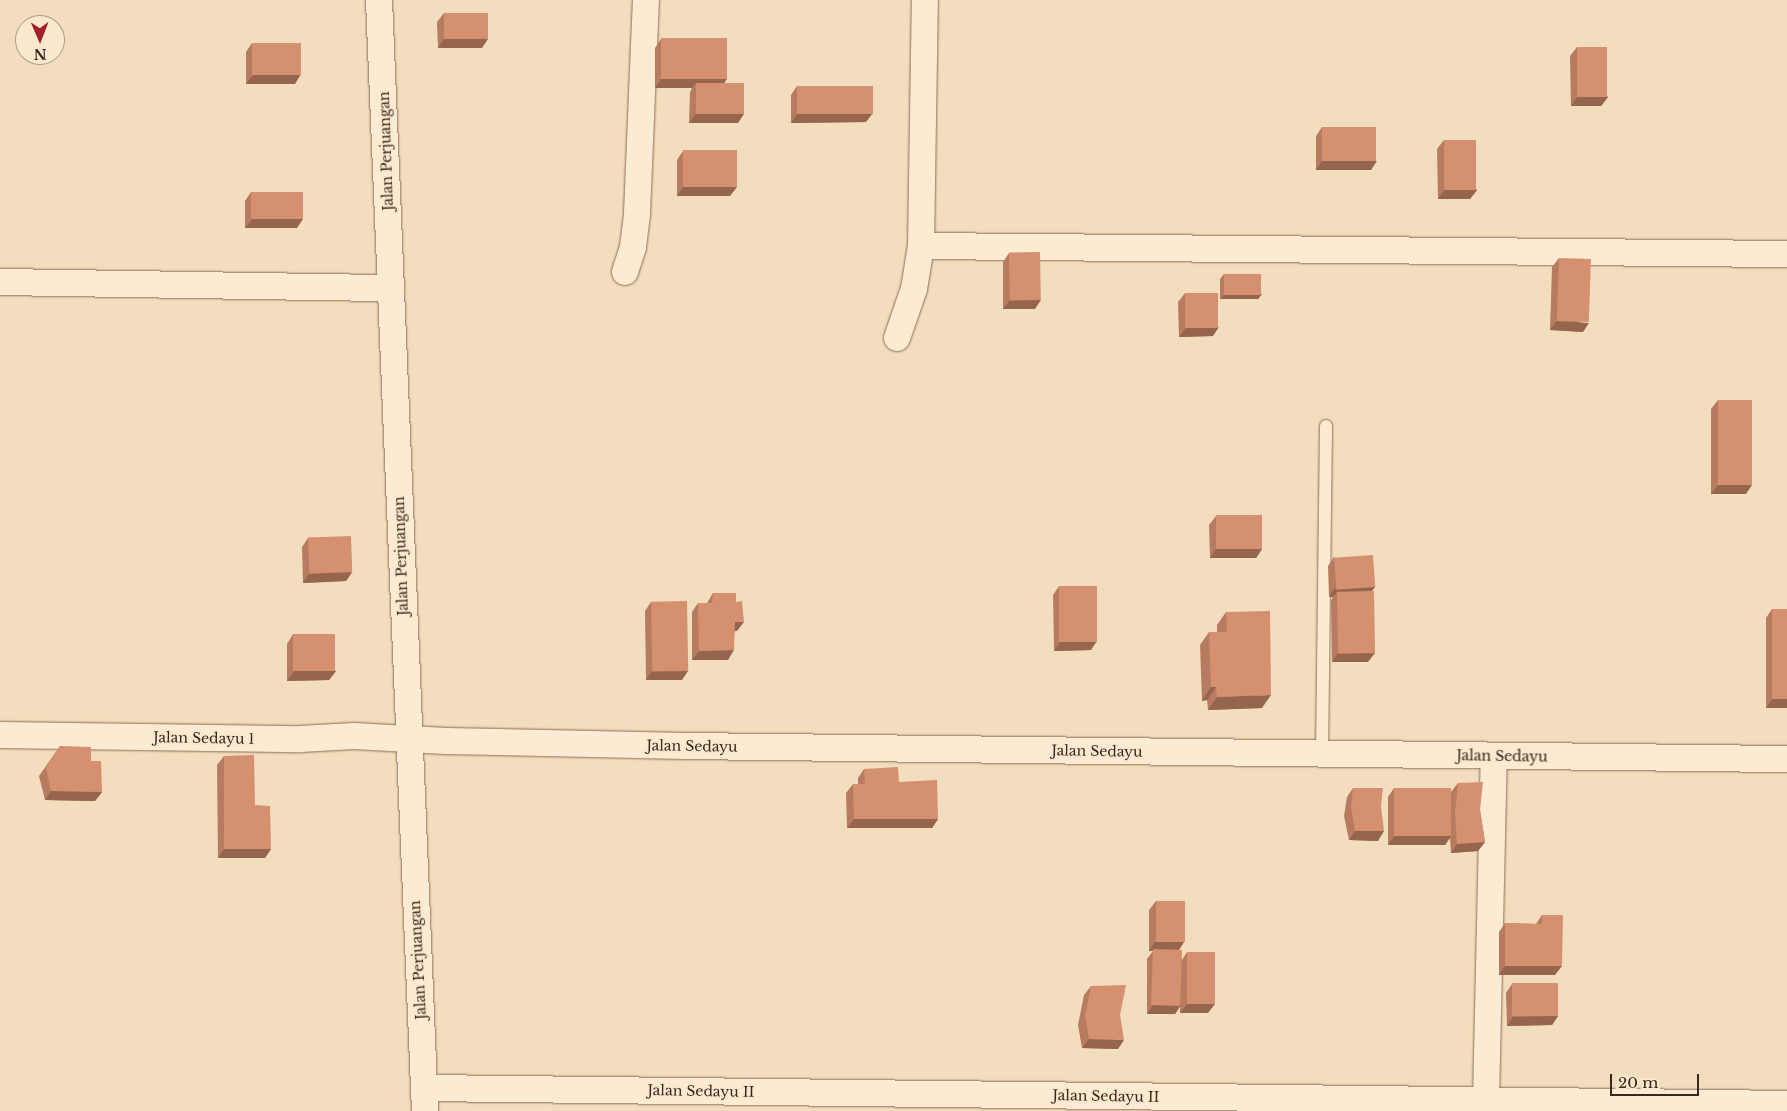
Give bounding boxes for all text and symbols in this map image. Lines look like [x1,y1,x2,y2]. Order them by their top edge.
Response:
north arrow [15,15,65,65]
text: N [34,45,47,63]
street label: Jalan Perjuangan [376,91,396,211]
street label: Jalan Perjuangan [391,496,411,616]
street label: Jalan Sedayu 1 [153,729,255,747]
street label: Jalan Sedayu [646,737,738,755]
street label: Jalan Sedayu [1051,742,1143,760]
street label: Jalan Sedayu [1456,747,1548,765]
street label: Jalan Perjuangan [406,900,430,1020]
scale bar [1612,1064,1701,1096]
text: 20 m [1618,1073,1658,1092]
street label: Jalan Sedayu II [648,1082,754,1100]
street label: Jalan Sedayu II [1053,1087,1159,1105]

